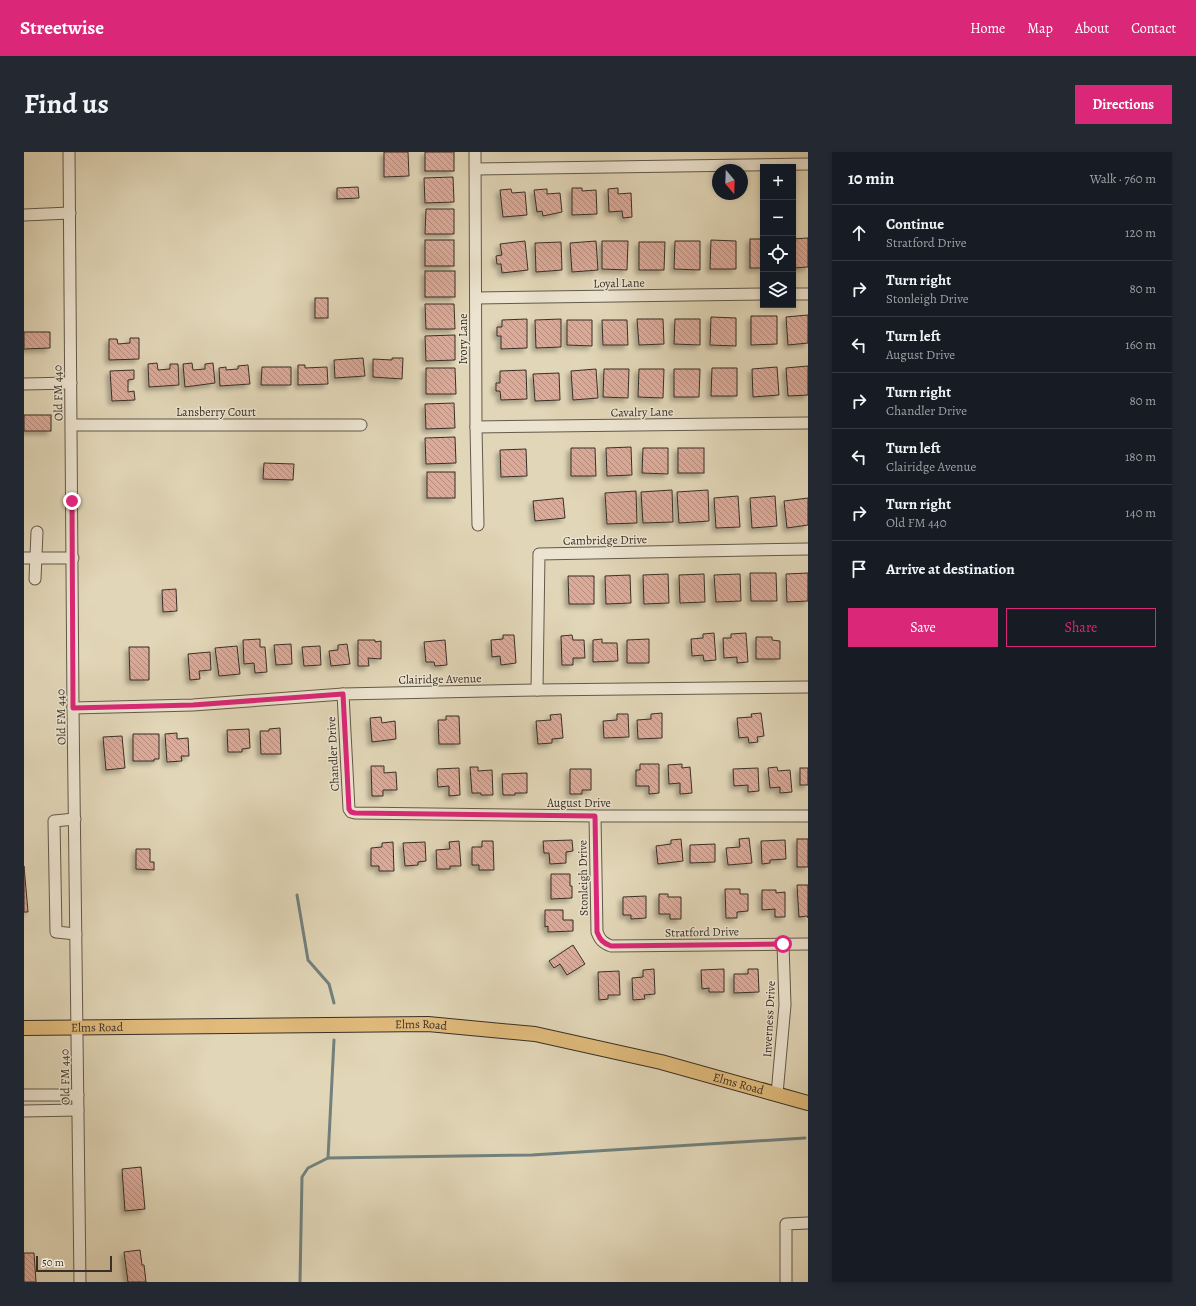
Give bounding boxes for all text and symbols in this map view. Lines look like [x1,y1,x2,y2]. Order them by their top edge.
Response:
text: Streetwise [20,15,104,41]
text: Home [970,19,1005,38]
text: Map [1027,19,1053,38]
text: About [1075,19,1109,38]
text: Contact [1131,19,1176,38]
text: Find us [24,85,109,123]
button: Directions [1075,85,1172,124]
north arrow [712,164,748,200]
map controls [760,164,796,308]
button: + [760,164,796,200]
text: 10 min [848,167,894,190]
text: Walk · 760 m [1090,170,1156,187]
button: − [760,200,796,236]
text: Continue [886,214,944,234]
icon: ahead [848,222,870,244]
text: 120 m [1125,224,1156,241]
text: Stratford Drive [886,234,967,251]
button: locate [760,236,796,272]
text: Turn right [886,270,951,290]
button: layers [760,272,796,308]
street label: Loyal Lane [593,275,645,291]
icon: right [848,278,870,300]
text: 80 m [1129,280,1156,297]
text: Stonleigh Drive [886,290,969,307]
street label: Ivory Lane [455,313,471,365]
text: Turn left [886,326,941,346]
icon: left [848,334,870,356]
text: 160 m [1125,336,1156,353]
text: August Drive [886,346,955,363]
street label: Old FM 440 [50,365,66,421]
text: Turn right [886,382,951,402]
icon: right [848,390,870,412]
text: 80 m [1129,392,1156,409]
text: Chandler Drive [886,402,967,419]
street label: Cavalry Lane [611,403,673,421]
street label: Lansberry Court [176,404,256,420]
text: Turn left [886,438,941,458]
icon: left [848,446,870,468]
text: 180 m [1125,448,1156,465]
text: Clairidge Avenue [886,458,976,475]
route end [63,492,81,510]
text: Turn right [886,494,951,514]
icon: right [848,502,870,524]
text: 140 m [1125,504,1156,521]
text: Old FM 440 [886,514,947,531]
street label: Cambridge Drive [563,531,647,549]
icon: arrive [848,558,870,580]
text: Arrive at destination [886,559,1015,579]
button: Save [848,608,998,647]
button: Share [1006,608,1156,647]
street label: Clairidge Avenue [398,670,482,688]
street label: Old FM 440 [53,689,69,745]
street label: Chandler Drive [323,716,343,792]
street label: August Drive [546,795,611,811]
street label: Stonleigh Drive [574,840,592,916]
street label: Stratford Drive [665,923,739,941]
route start [774,935,792,953]
street label: Inverness Drive [759,980,779,1058]
street label: Elms Road [395,1016,448,1034]
street label: Elms Road [71,1019,124,1036]
street label: Old FM 440 [57,1049,73,1105]
street label: Elms Road [711,1069,766,1098]
scale bar [36,1254,112,1273]
text: 50 m [42,1255,64,1270]

